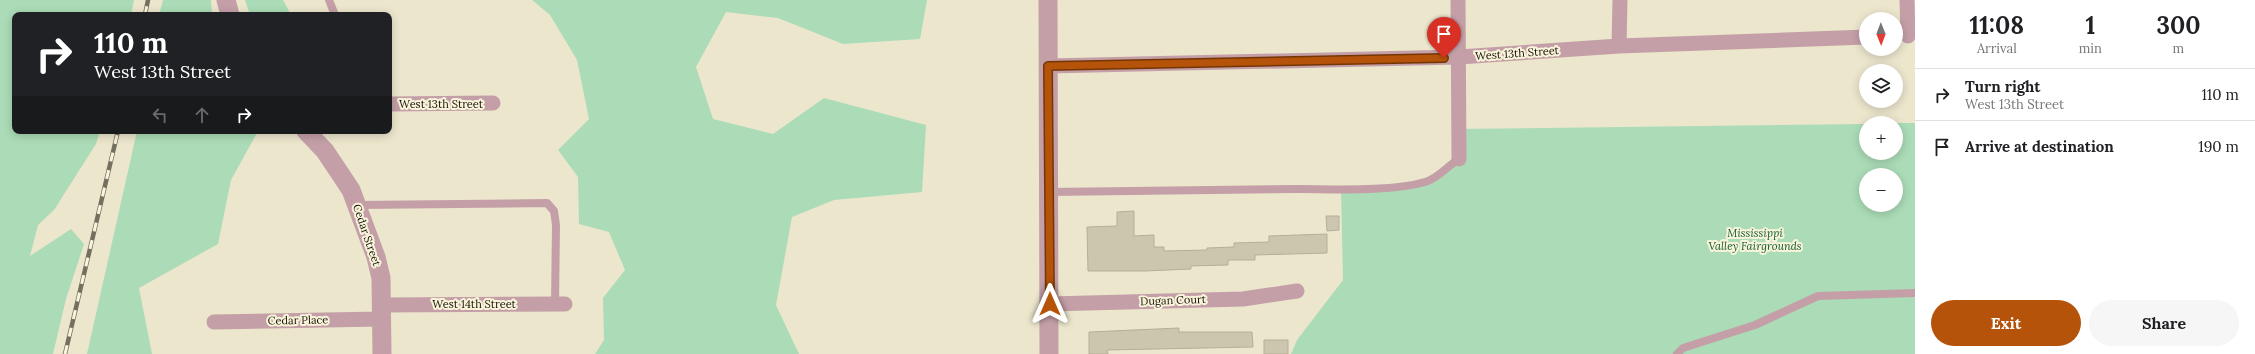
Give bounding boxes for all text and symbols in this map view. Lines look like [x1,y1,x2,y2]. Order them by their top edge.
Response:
text: 11:08 [1970,10,2024,41]
text: 1 [2085,10,2095,41]
text: 300 [2156,10,2200,41]
north arrow [1859,12,1903,56]
map controls [1859,12,1903,212]
pin [1427,17,1461,58]
icon: arrive [1433,23,1455,45]
text: 110 m [94,25,168,61]
icon: right [28,28,80,80]
text: Arrival [1977,40,2017,57]
text: min [2079,40,2102,57]
text: m [2173,40,2184,57]
street label: West 13th Street [1475,43,1560,63]
text: West 13th Street [94,60,231,83]
button: layers [1859,64,1903,108]
text: Turn right [1965,77,2041,96]
icon: right [1931,84,1953,106]
text: 110 m [2201,85,2239,104]
text: West 13th Street [1965,96,2064,113]
street label: West 13th Street [399,97,484,111]
icon: left [149,104,171,126]
icon: ahead [191,104,213,126]
icon: right [233,104,255,126]
button: + [1859,116,1903,160]
icon: arrive [1931,136,1953,158]
text: Arrive at destination [1965,137,2114,156]
text: 190 m [2198,137,2239,156]
button: − [1859,168,1903,212]
street label: Cedar Street [350,202,384,269]
park label: Mississippi Valley Fairgrounds [1708,226,1802,253]
position arrow [1029,283,1071,325]
street label: Dugan Court [1140,292,1207,308]
street label: West 14th Street [432,297,517,311]
button: Exit [1931,300,2081,346]
button: Share [2089,300,2239,346]
street label: Cedar Place [268,312,328,328]

